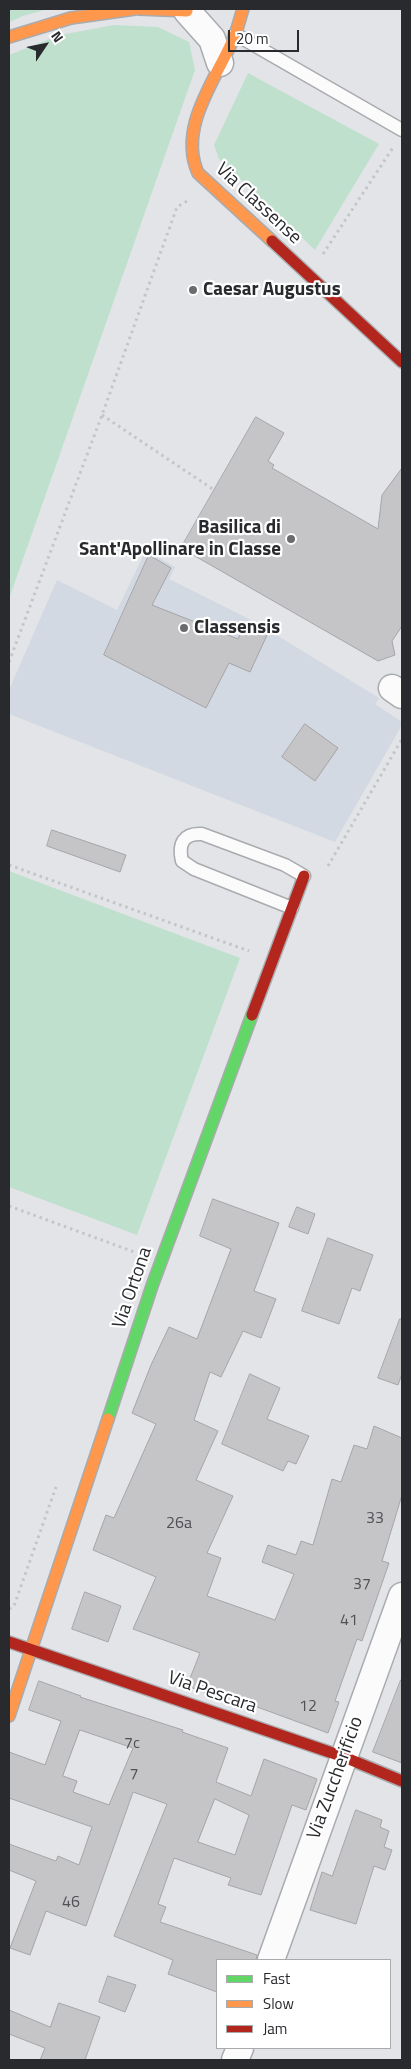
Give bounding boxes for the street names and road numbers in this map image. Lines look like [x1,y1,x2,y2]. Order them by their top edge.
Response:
street label: Via Classense [210,158,306,250]
street label: Via Ortona [108,1244,158,1332]
street label: Via Pescara [165,1667,259,1719]
street label: Via Zuccherificio [303,1714,369,1842]

